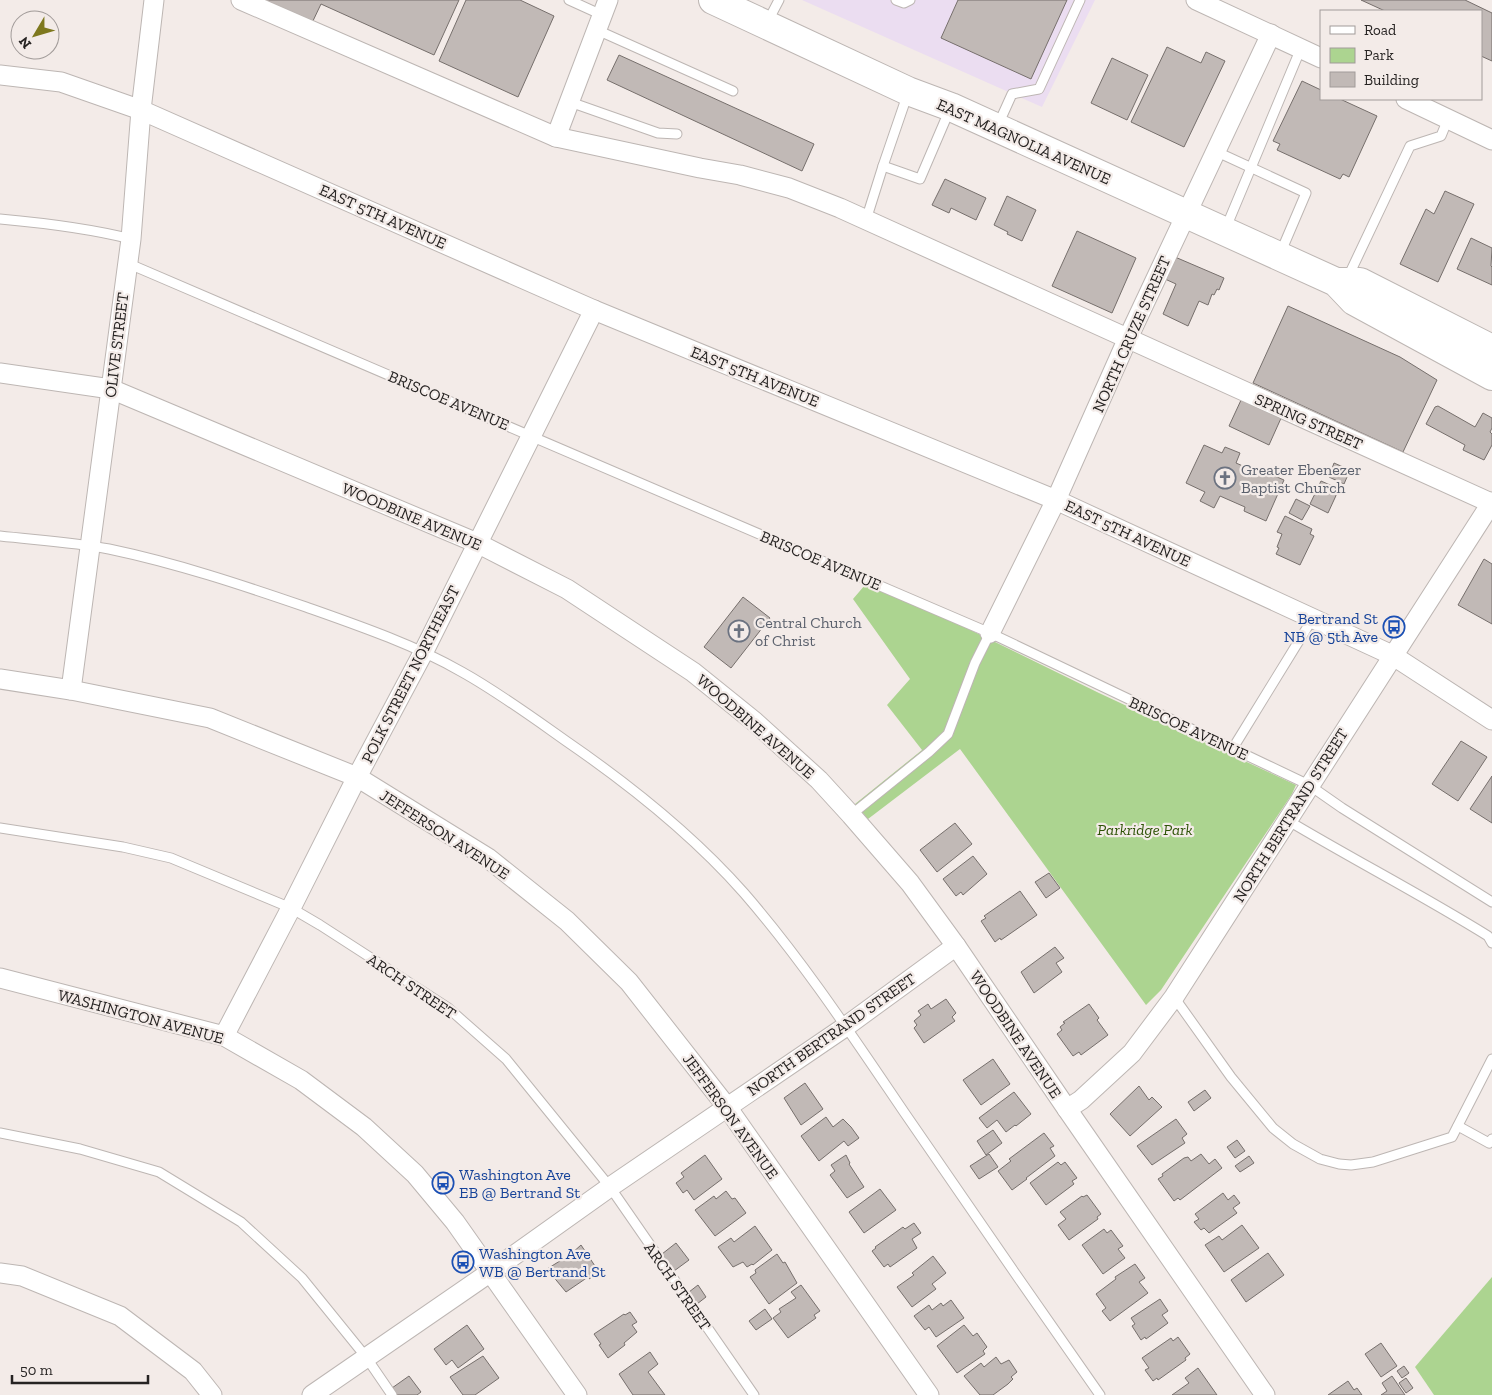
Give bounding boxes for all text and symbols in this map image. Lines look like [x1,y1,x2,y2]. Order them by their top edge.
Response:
north arrow [10,10,60,60]
legend [1320,10,1482,100]
text: Road [1364,21,1397,39]
text: N [15,33,35,52]
text: Park [1364,46,1394,64]
text: Building [1364,71,1419,89]
street label: EAST MAGNOLIA AVENUE [934,94,1114,188]
street label: EAST 5TH AVENUE [316,180,449,253]
street label: NORTH CRUZE STREET [1088,253,1175,415]
street label: OLIVE STREET [101,291,132,399]
street label: EAST 5TH AVENUE [688,342,822,411]
street label: BRISCOE AVENUE [386,366,512,434]
street label: SPRING STREET [1252,389,1366,454]
place label: Greater Ebenezer Baptist Church [1241,460,1362,497]
church icon: Greater Ebenezer Baptist Church [1213,466,1237,490]
street label: WOODBINE AVENUE [339,478,484,554]
street label: EAST 5TH AVENUE [1062,496,1194,571]
street label: BRISCOE AVENUE [758,526,884,594]
street label: POLK STREET NORTHEAST [357,582,464,766]
place label: Bertrand St NB @ 5th Ave [1284,609,1378,646]
place label: Central Church of Christ [755,613,862,650]
bus stop icon: Bertrand St NB @ 5th Ave [1382,615,1406,639]
church icon: Central Church of Christ [727,619,751,643]
street label: WOODBINE AVENUE [693,670,818,783]
street label: BRISCOE AVENUE [1126,693,1251,764]
street label: NORTH BERTRAND STREET [1229,725,1352,906]
street label: JEFFERSON AVENUE [376,785,513,883]
park label: Parkridge Park [1097,820,1193,839]
street label: ARCH STREET [364,950,460,1023]
street label: WOODBINE AVENUE [966,967,1065,1102]
street label: NORTH BERTRAND STREET [743,969,919,1100]
street label: WASHINGTON AVENUE [56,985,226,1048]
street label: JEFFERSON AVENUE [679,1050,783,1183]
place label: Washington Ave EB @ Bertrand St [459,1165,580,1202]
bus stop icon: Washington Ave EB @ Bertrand St [431,1171,455,1195]
street label: ARCH STREET [640,1239,715,1334]
place label: Washington Ave WB @ Bertrand St [479,1244,606,1281]
bus stop icon: Washington Ave WB @ Bertrand St [451,1250,475,1274]
scale bar [12,1352,149,1384]
text: 50 m [20,1361,53,1379]

